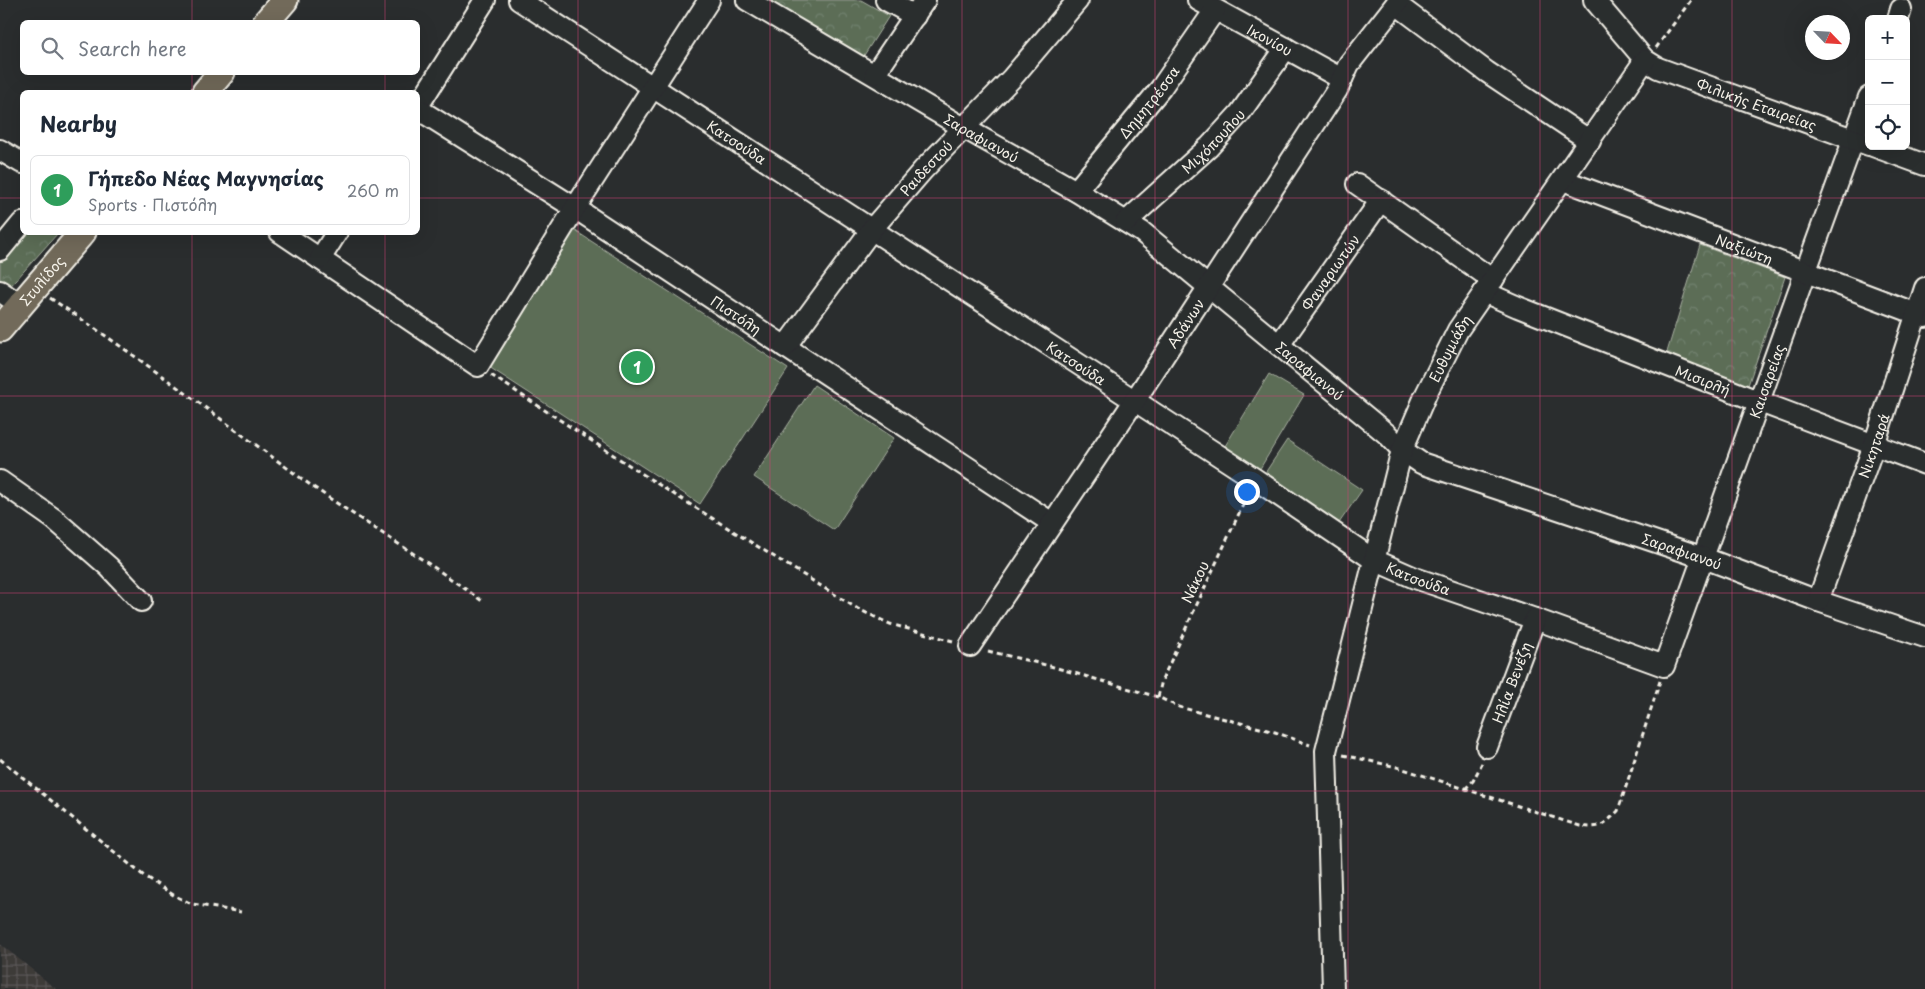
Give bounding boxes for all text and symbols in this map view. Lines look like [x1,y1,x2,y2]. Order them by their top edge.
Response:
north arrow [1805,15,1850,60]
map controls [1865,15,1910,150]
button: + [1865,15,1910,60]
street label: Ικονίου [1243,18,1296,60]
search box [20,20,420,75]
icon: search [38,34,66,62]
text: Search here [78,34,187,62]
button: − [1865,60,1910,105]
street label: Δημητρέσσα [1113,61,1184,143]
street label: Φιλικής Εταιρείας [1694,72,1820,136]
street label: Μιχόπουλου [1177,104,1249,178]
button: locate [1865,105,1910,150]
text: Nearby [40,107,117,139]
street label: Σαραφιανού [940,108,1023,167]
street label: Κατσούδα [703,115,771,169]
street label: Ραιδεστού [895,135,957,201]
text: Γήπεδο Νέας Μαγνησίας [88,164,324,192]
text: 1 [53,178,61,202]
text: 260 m [347,178,399,202]
text: Sports · Πιστόλη [88,192,217,216]
street label: Ναξιώτη [1713,228,1776,269]
street label: Φαναριωτών [1296,230,1364,315]
street label: Στυλίδος [14,251,69,310]
street label: Πιστόλη [707,290,766,339]
street label: Αδάνων [1161,294,1209,352]
street label: Ευθυμιάδη [1423,310,1476,385]
street label: Κατσούδα [1042,336,1110,390]
street label: Σαραφιανού [1271,336,1349,405]
street label: Καισαρείας [1744,341,1789,421]
pin: 1 [621,348,653,386]
street label: Μισιρλή [1672,359,1734,400]
street label: Νικηταρά [1853,411,1894,481]
your location [1234,479,1260,505]
street label: Σαραφιανού [1639,527,1725,574]
street label: Κατσούδα [1383,556,1453,600]
street label: Νάκου [1176,557,1214,607]
street label: Ηλία Βενέζη [1486,639,1536,726]

